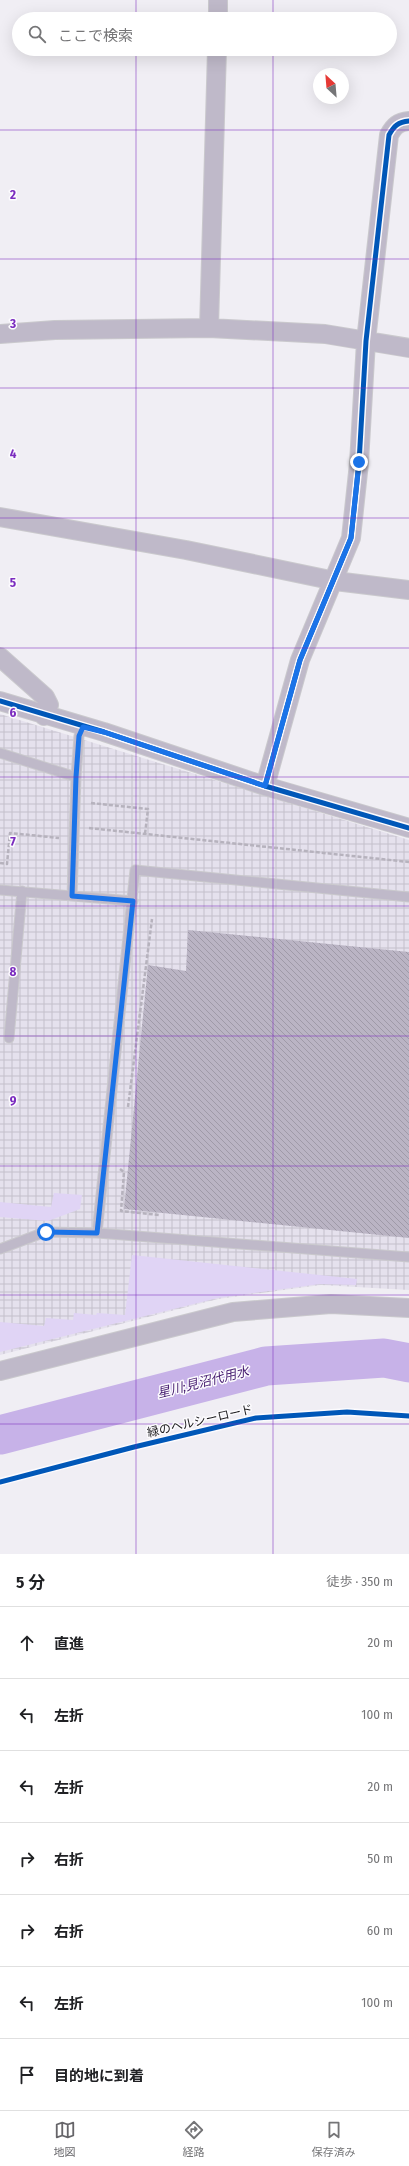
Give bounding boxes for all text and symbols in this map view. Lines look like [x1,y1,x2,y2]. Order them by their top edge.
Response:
search box [12,12,397,56]
icon: search [26,23,48,45]
text: ここで検索 [58,27,133,45]
north arrow [313,68,349,104]
text: 2 [9,187,16,202]
text: 3 [9,316,16,331]
text: 4 [10,446,17,461]
route end [350,453,368,471]
text: 5 [10,575,16,590]
text: 6 [10,705,17,720]
text: 7 [10,834,16,849]
text: 8 [10,964,17,979]
text: 9 [10,1093,17,1108]
route start [37,1223,55,1241]
water label: 星川;見沼代用水 [156,1363,252,1401]
street label: 緑のヘルシーロード [146,1402,254,1440]
text: 5 分 [16,1572,45,1593]
text: 徒歩 · 350 m [326,1574,393,1589]
icon: ahead [16,1632,38,1654]
text: 直進 [54,1635,84,1653]
text: 20 m [367,1635,393,1650]
icon: left [16,1704,38,1726]
text: 左折 [54,1707,84,1725]
text: 100 m [361,1707,393,1722]
icon: left [16,1776,38,1798]
text: 左折 [54,1779,84,1797]
text: 20 m [367,1779,393,1794]
icon: right [16,1848,38,1870]
text: 右折 [54,1851,84,1869]
text: 50 m [367,1851,393,1866]
icon: right [16,1920,38,1942]
text: 右折 [54,1923,84,1941]
text: 60 m [367,1923,393,1938]
icon: left [16,1992,38,2014]
text: 左折 [54,1995,84,2013]
text: 100 m [361,1995,393,2010]
icon: arrive [16,2064,38,2086]
text: 目的地に到着 [54,2067,144,2085]
tab: 地図 [54,2119,76,2159]
tab: 経路 [183,2119,205,2159]
tab: 保存済み [312,2119,356,2159]

